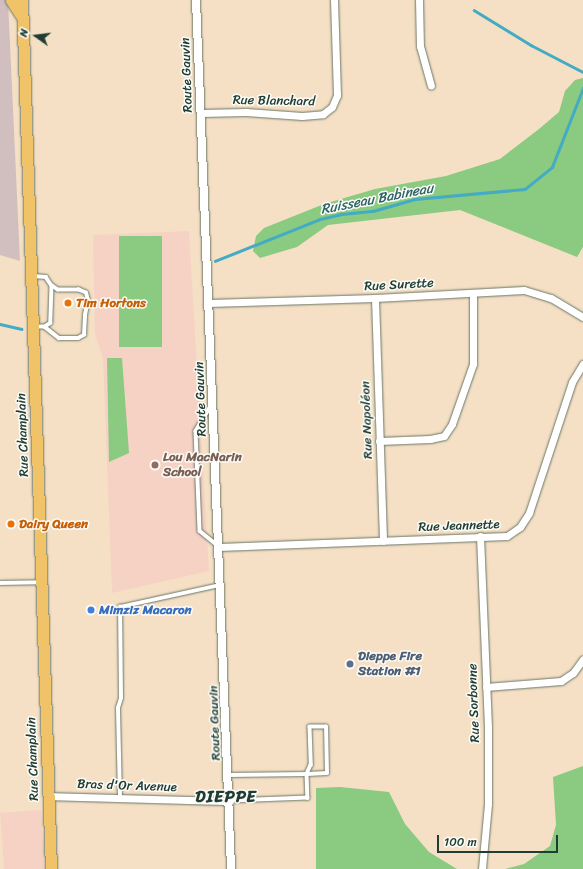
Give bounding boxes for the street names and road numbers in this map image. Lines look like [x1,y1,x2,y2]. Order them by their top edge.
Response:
street label: Route Gauvin [178,37,196,113]
street label: Rue Blanchard [233,92,315,110]
street label: Rue Surette [364,275,434,295]
street label: Route Gauvin [192,361,210,437]
street label: Rue Napoléon [358,381,376,459]
street label: Rue Champlain [14,393,32,477]
street label: Rue Jeannette [418,517,500,535]
street label: Rue Sorbonne [465,663,483,743]
street label: Route Gauvin [206,685,224,761]
street label: Rue Champlain [24,717,42,801]
street label: Bras d'Or Avenue [77,776,177,796]

